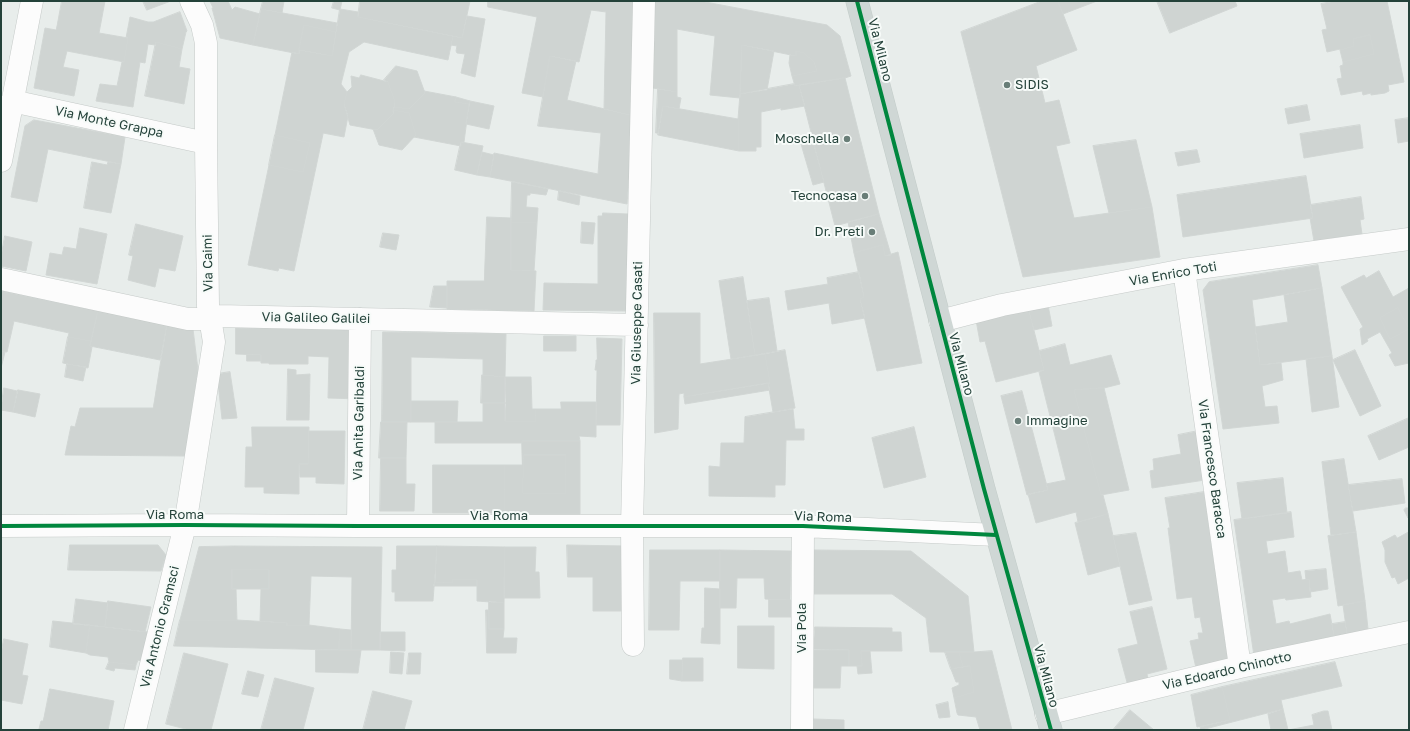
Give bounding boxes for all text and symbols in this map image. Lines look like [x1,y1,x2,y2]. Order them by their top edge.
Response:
street label: Via Milano [865,17,895,83]
place label: SIDIS [1015,77,1049,93]
marker: SIDIS [1002,80,1012,90]
street label: Via Monte Grappa [53,103,165,141]
place label: Moschella [775,131,839,147]
marker: Moschella [842,134,852,144]
place label: Tecnocasa [791,188,857,204]
marker: Tecnocasa [860,191,870,201]
place label: Dr. Preti [815,224,864,240]
marker: Dr. Preti [867,227,877,237]
street label: Via Caimi [200,234,216,292]
street label: Via Enrico Toti [1128,259,1218,289]
street label: Via Giuseppe Casati [628,261,646,385]
street label: Via Galileo Galilei [261,309,371,327]
street label: Via Milano [945,331,977,397]
street label: Via Anita Garibaldi [350,366,368,480]
street label: Via Francesco Baracca [1195,398,1229,540]
place label: Immagine [1026,413,1087,429]
marker: Immagine [1013,416,1023,426]
street label: Via Roma [146,507,204,523]
street label: Via Roma [470,508,528,524]
street label: Via Roma [794,508,852,526]
street label: Via Antonio Gramsci [137,564,183,690]
street label: Via Pola [794,603,810,653]
street label: Via Milano [1030,643,1062,709]
street label: Via Edoardo Chinotto [1161,649,1293,693]

